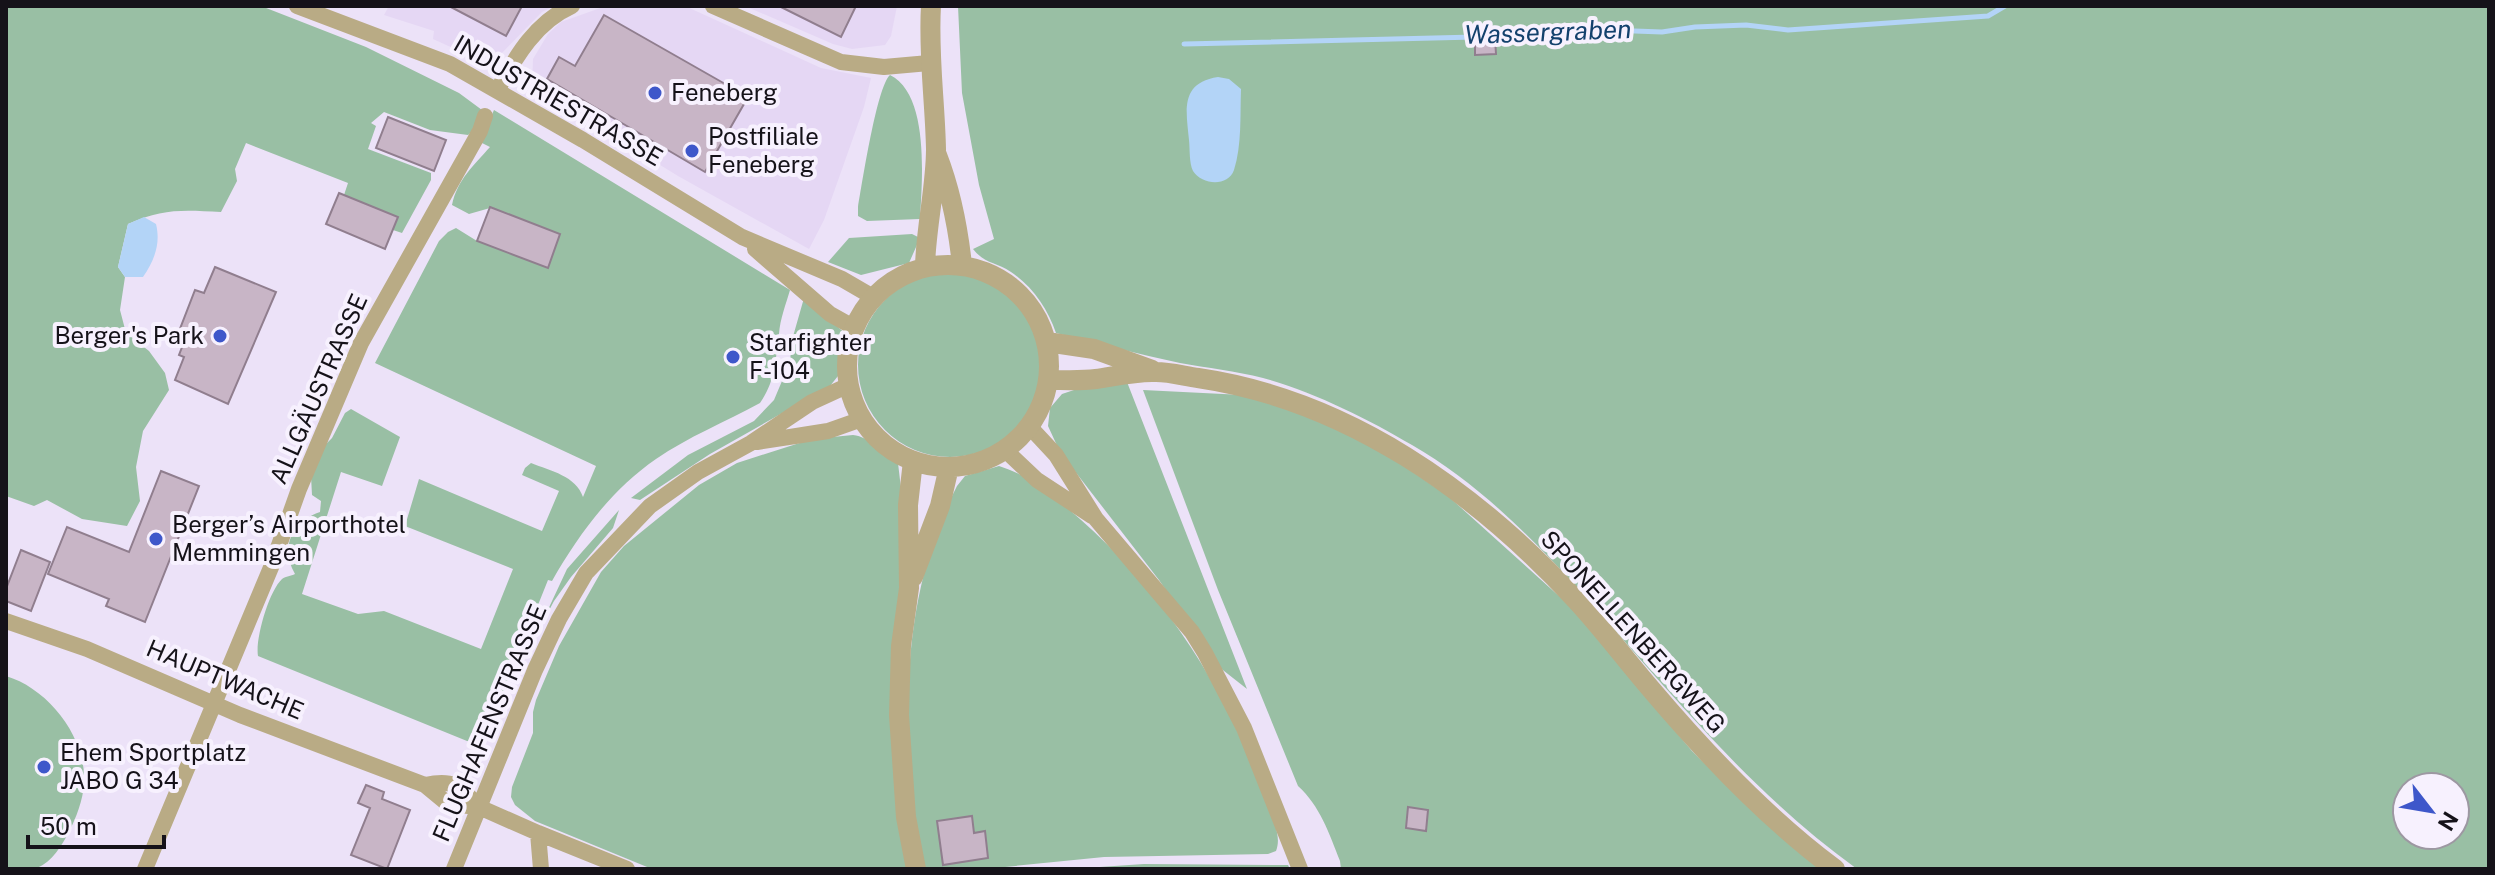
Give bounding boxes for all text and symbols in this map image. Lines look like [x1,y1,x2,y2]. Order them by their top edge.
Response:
water label: Wassergraben [1464,13,1632,50]
street label: INDUSTRIESTRASSE [449,29,668,171]
place label: Feneberg [671,78,778,106]
marker: Feneberg [646,84,664,102]
place label: Postfiliale Feneberg [708,122,819,178]
marker: Postfiliale Feneberg [683,142,701,160]
street label: ALLGÄUSTRASSE [264,289,373,488]
place label: Berger's Park [54,321,204,349]
marker: Berger's Park [211,327,229,345]
place label: Starfighter F-104 [749,328,872,384]
marker: Starfighter F-104 [724,348,742,366]
place label: Berger’s Airporthotel Memmingen [172,510,406,566]
street label: SPONELLENBERGWEG [1536,524,1732,738]
marker: Berger’s Airporthotel Memmingen [147,530,165,548]
street label: FLUGHAFENSTRASSE [426,600,552,845]
street label: HAUPTWACHE [143,633,308,725]
place label: Ehem Sportplatz JABO G 34 [60,738,246,794]
marker: Ehem Sportplatz JABO G 34 [35,758,53,776]
north arrow [2391,771,2471,851]
scale bar [28,799,164,849]
text: N [2433,807,2464,835]
text: 50 m [40,812,97,840]

